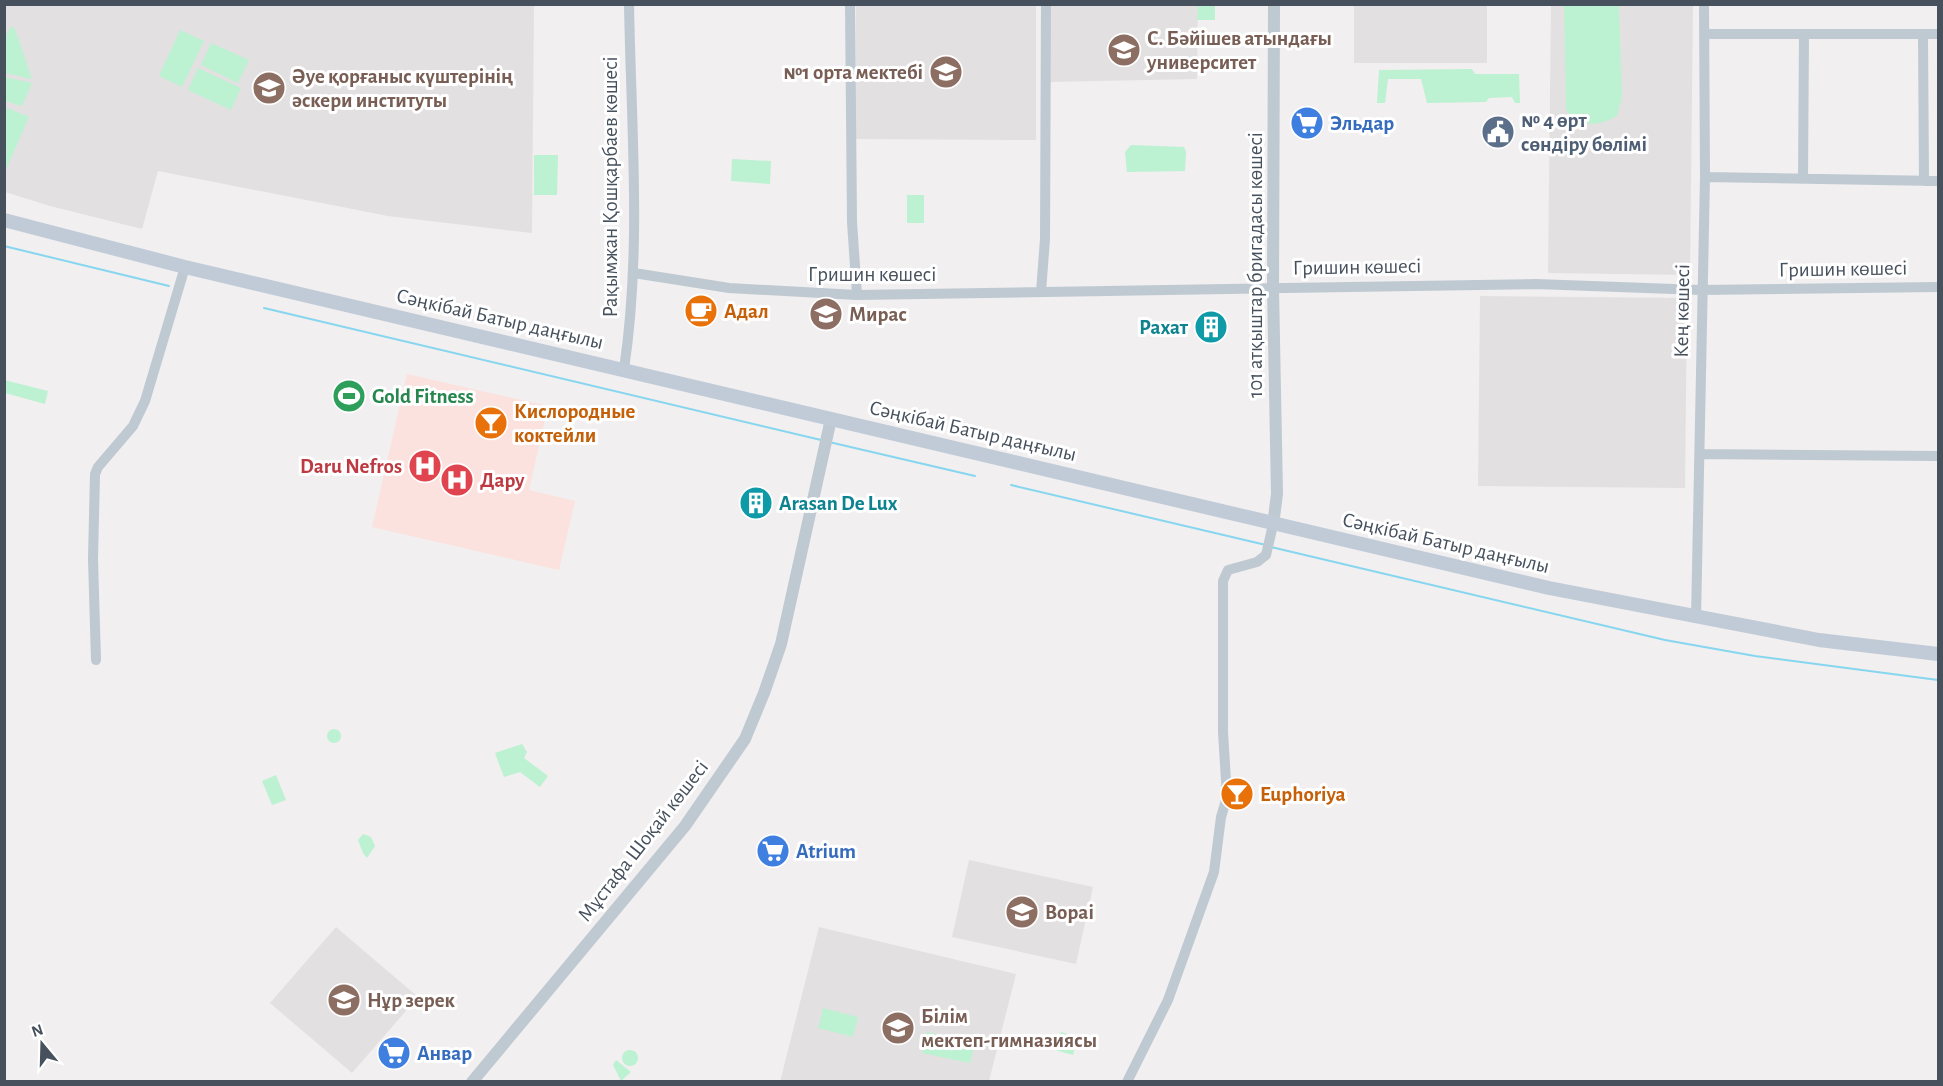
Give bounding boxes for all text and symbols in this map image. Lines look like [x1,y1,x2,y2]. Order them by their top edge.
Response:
place label: С. Бәйішев атындағы университет [1146,28,1332,73]
school or university icon: С. Бәйішев атындағы университет [1106,32,1142,68]
school or university icon: №1 орта мектебі [928,54,964,90]
street label: Рақымжан Қошқарбаев көшесі [600,56,621,318]
place label: №1 орта мектебі [783,62,923,83]
place label: Әуе қорғаныс күштерінің әскери институты [292,66,513,111]
school or university icon: Әуе қорғаныс күштерінің әскери институты [251,70,287,106]
supermarket icon: Эльдар [1289,105,1325,141]
place label: № 4 өрт сөндіру бөлімі [1521,110,1647,155]
place label: Эльдар [1330,113,1394,134]
public building icon: № 4 өрт сөндіру бөлімі [1480,114,1516,150]
street label: 101 атқыштар бригадасы көшесі [1245,132,1266,398]
street label: Гришин көшесі [1293,255,1421,279]
street label: Гришин көшесі [1779,257,1907,281]
street label: Гришин көшесі [808,264,936,285]
street label: Кең көшесі [1671,264,1693,358]
street label: Сәңкібай Батыр даңғылы [394,285,606,353]
cafe icon: Адал [683,293,719,329]
school or university icon: Мирас [808,296,844,332]
place label: Адал [724,301,769,322]
place label: Мирас [849,304,907,325]
building icon: Рахат [1193,309,1229,345]
place label: Рахат [1139,317,1189,338]
sports icon: Gold Fitness [331,378,367,414]
place label: Gold Fitness [372,386,474,407]
street label: Сәңкібай Батыр даңғылы [867,397,1079,465]
place label: Кислородные коктейли [514,401,636,446]
bar icon: Кислородные коктейли [473,405,509,441]
hospital icon: Daru Nefros [407,448,443,484]
place label: Daru Nefros [300,456,402,477]
hospital icon: Дару [439,462,475,498]
place label: Дару [480,470,525,491]
building icon: Arasan De Lux [738,485,774,521]
place label: Arasan De Lux [779,493,898,514]
street label: Сәңкібай Батыр даңғылы [1340,509,1552,577]
street label: Мұстафа Шоқай көшесі [574,757,712,925]
bar icon: Euphoriya [1219,776,1255,812]
place label: Euphoriya [1260,784,1346,805]
supermarket icon: Atrium [755,833,791,869]
place label: Atrium [796,841,856,862]
school or university icon: Bopai [1004,894,1040,930]
place label: Bopai [1045,902,1094,923]
school or university icon: Нұр зерек [326,982,362,1018]
place label: Нұр зерек [367,990,456,1011]
place label: Білім мектеп-гимназиясы [921,1006,1097,1051]
school or university icon: Білім мектеп-гимназиясы [880,1010,916,1046]
north arrow [12,1014,72,1074]
text: N [30,1021,45,1040]
supermarket icon: Анвар [376,1035,412,1071]
place label: Анвар [417,1043,472,1064]

